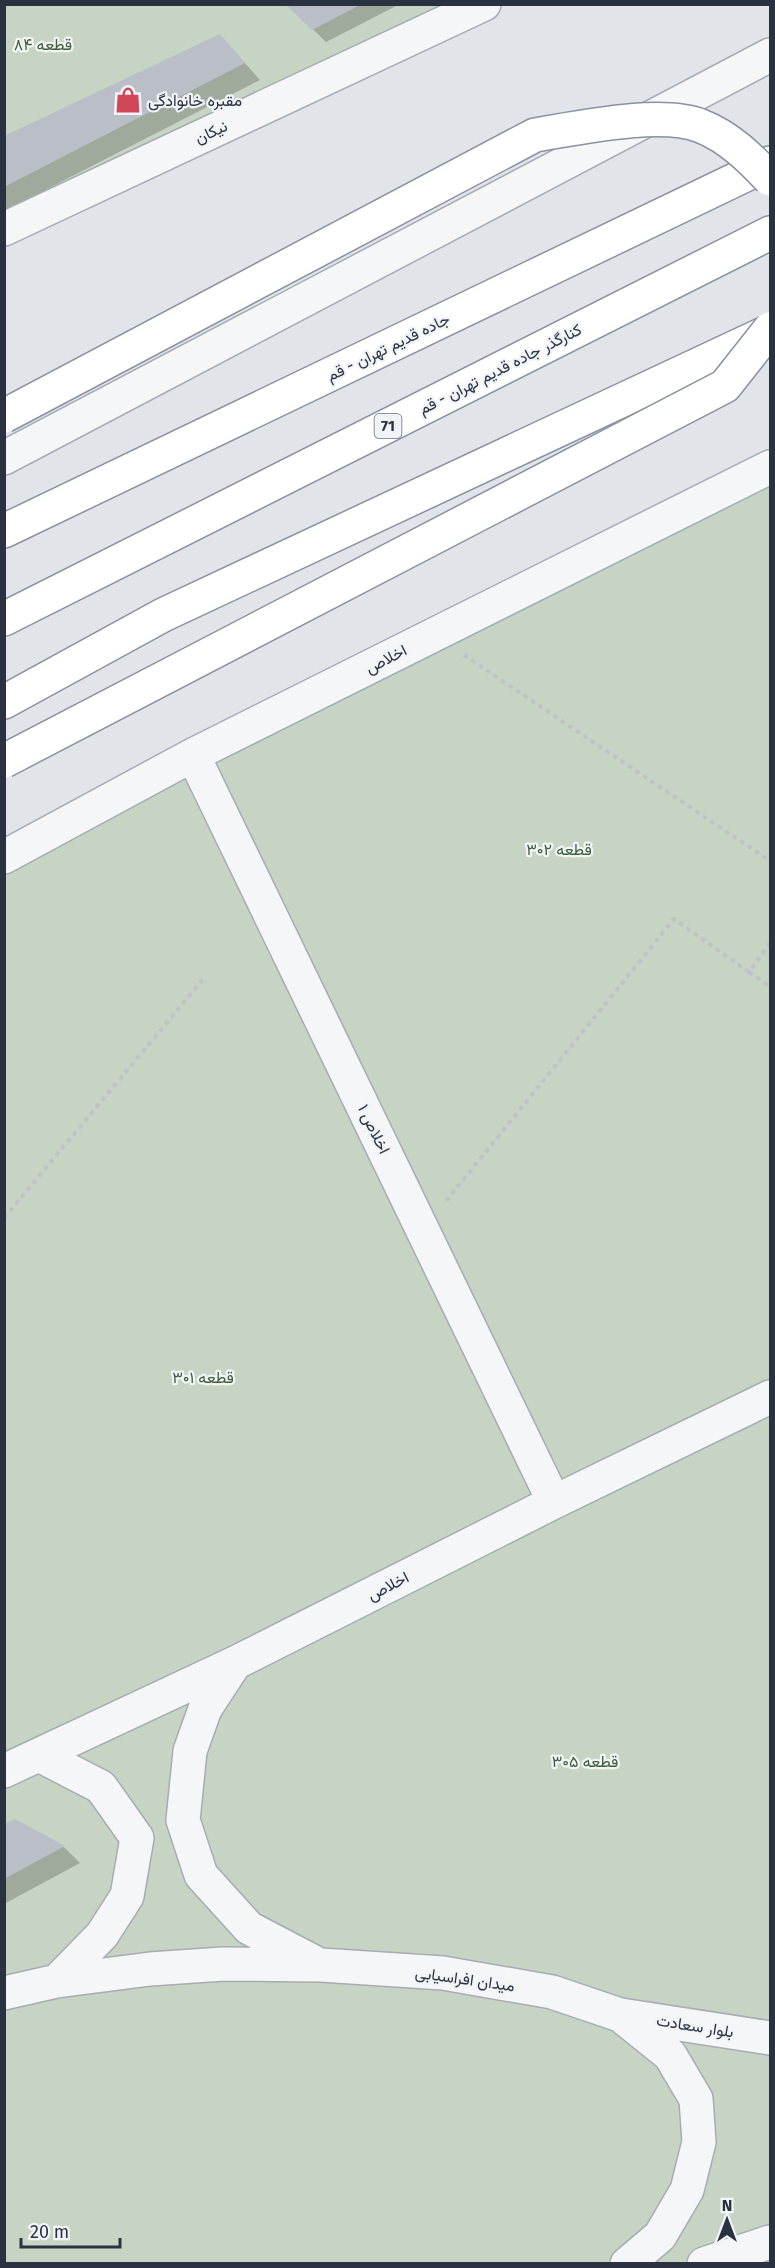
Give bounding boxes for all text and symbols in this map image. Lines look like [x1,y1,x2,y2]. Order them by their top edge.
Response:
park label: قطعه ۸۴ [14,35,72,54]
shop icon: مقبره خانوادگی [113,85,143,115]
place label: مقبره خانوادگی [148,91,242,111]
street label: نیکان [192,116,230,148]
street label: جاده قدیم تهران - قم [323,309,453,386]
street label: کنارگذر جاده قدیم تهران - قم [415,320,585,419]
road number: 71 [374,414,402,438]
street label: اخلاص [362,641,410,678]
park label: قطعه ۳۰۲ [526,840,592,859]
street label: اخلاص ۱ [353,1101,394,1157]
park label: قطعه ۳۰۱ [172,1368,234,1387]
street label: اخلاص [364,1568,412,1605]
park label: قطعه ۳۰۵ [552,1752,618,1771]
street label: میدان افراسیابی [414,1963,516,1996]
street label: بلوار سعادت [655,2011,735,2042]
north arrow [697,2190,757,2250]
text: N [722,2196,732,2215]
scale bar [21,2211,120,2249]
text: 20 m [30,2221,69,2243]

